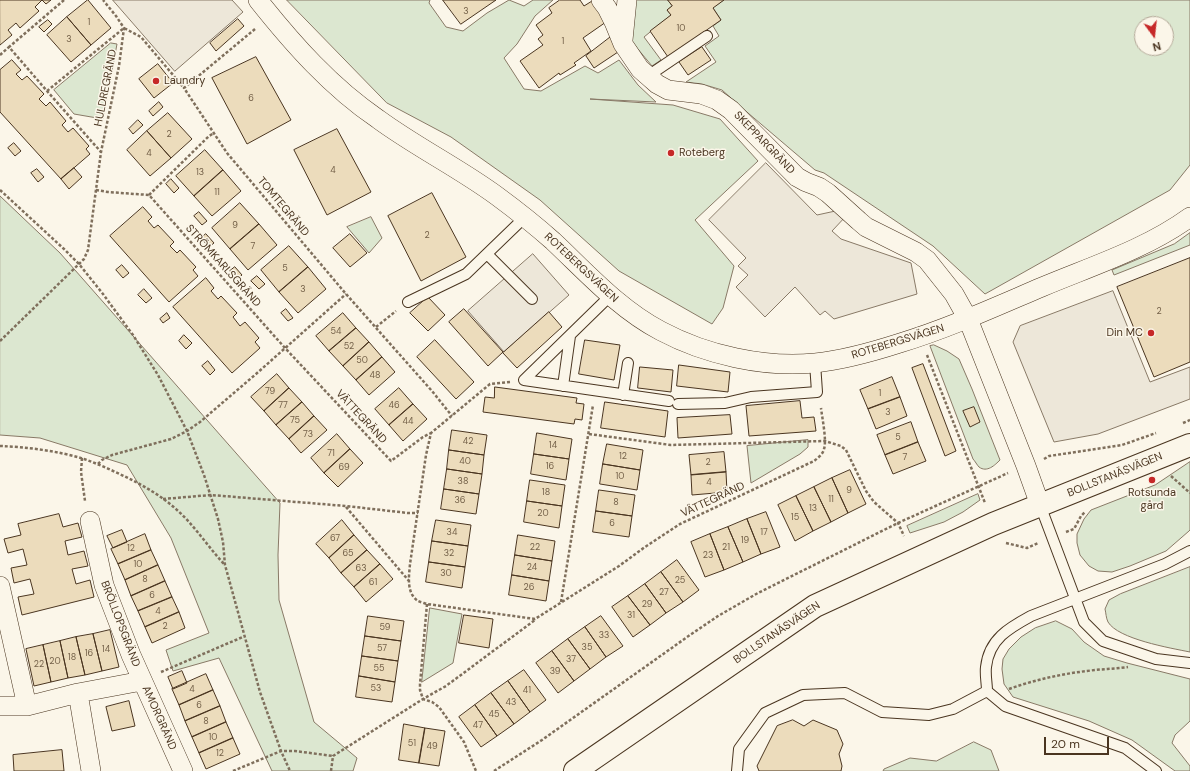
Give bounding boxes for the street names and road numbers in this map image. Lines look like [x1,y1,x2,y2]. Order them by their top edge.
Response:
street label: HULDREGRÄND [92,48,120,128]
street label: SKEPPARGRÄND [731,109,797,177]
street label: TOMTEGRÄND [254,175,312,239]
street label: STRÖMKARLSGRÄND [183,222,263,310]
street label: ROTEBERGSVÄGEN [541,230,621,306]
street label: ROTEBERGSVÄGEN [850,322,946,362]
street label: VÄTTEGRÄND [333,387,389,447]
street label: BOLLSTANÄSVÄGEN [1065,450,1165,500]
street label: VÄTTEGRÄND [679,480,747,520]
street label: BRÖLLOPSGRÄND [98,579,142,669]
street label: BOLLSTANÄSVÄGEN [731,599,823,667]
street label: AMORGRÄND [139,684,179,752]

